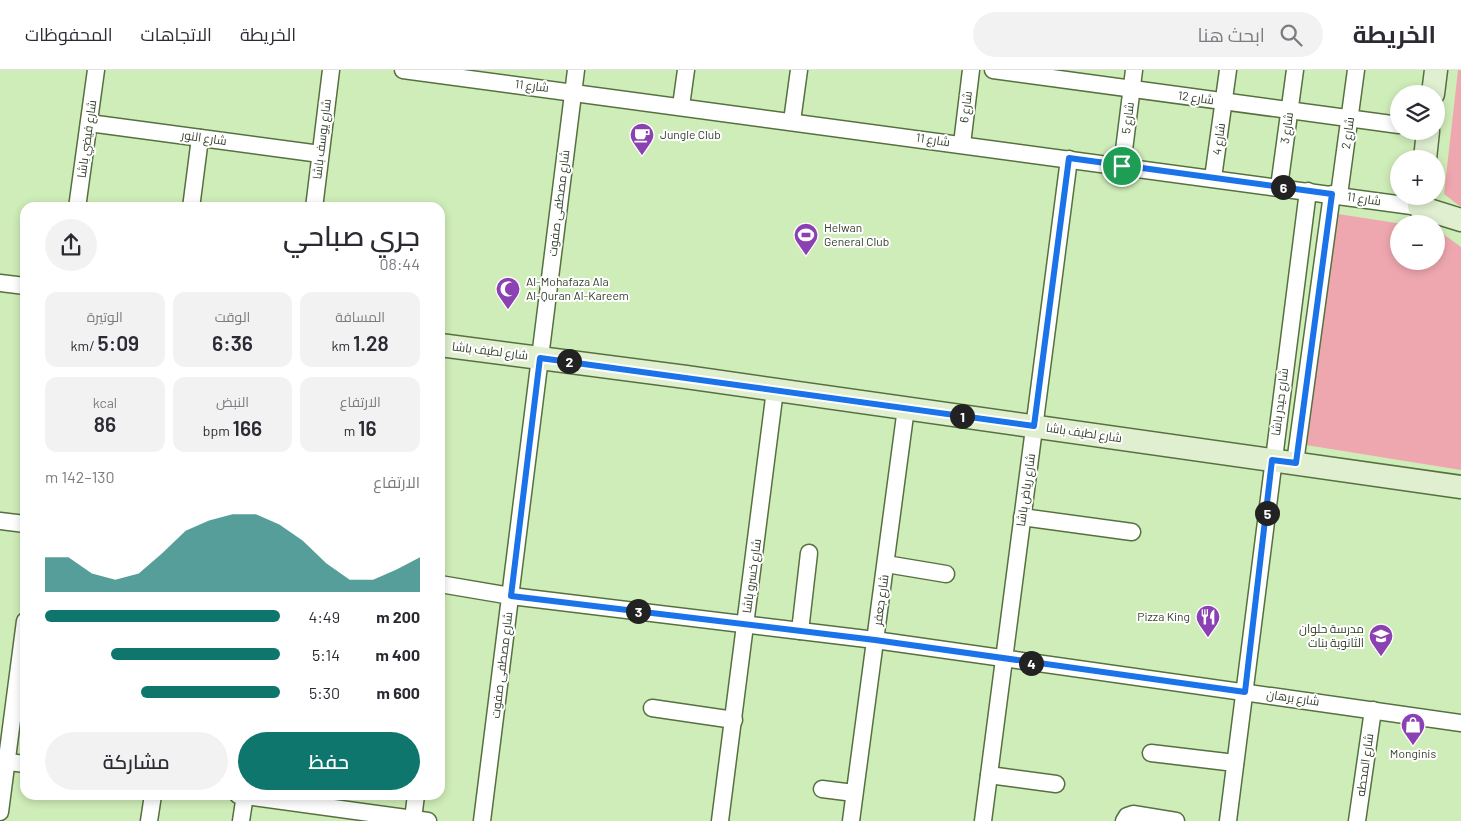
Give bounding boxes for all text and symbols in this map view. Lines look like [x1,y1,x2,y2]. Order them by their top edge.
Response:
search box [973,12,1323,57]
text: الخريطة [1353,19,1436,48]
icon: search [1277,21,1305,49]
text: المحفوظات [25,23,113,45]
text: الاتجاهات [141,23,212,45]
text: الخريطة [240,23,296,45]
text: ابحث هنا [1198,23,1265,46]
street label: شارع 11 [514,76,550,96]
map controls [1390,85,1445,270]
button: layers [1390,85,1445,140]
street label: شارع 12 [1177,88,1215,108]
street label: شارع 6 [956,90,976,124]
street label: شارع يوسف باشا [309,98,335,180]
street label: شارع فيضي باشا [74,99,102,179]
street label: شارع 5 [1118,101,1138,135]
street label: شارع 3 [1277,111,1297,145]
street label: شارع 2 [1338,116,1358,150]
cafe icon: Jungle Club [629,122,655,156]
street label: شارع 4 [1209,122,1229,156]
street label: شارع النور [179,127,228,149]
place label: Jungle Club [660,127,721,141]
street label: شارع 11 [915,130,951,150]
pin [1101,145,1143,187]
street label: شارع مصطفى صفوت [545,149,573,257]
button: + [1390,150,1445,205]
icon: arrive [1108,152,1136,180]
pin: 6 [1270,174,1296,200]
text: 6 [1280,179,1287,196]
street label: شارع 11 [1346,189,1382,209]
button: − [1390,215,1445,270]
text: جري صباحي [283,218,420,252]
button: share [45,219,97,271]
place label: Helwan General Club [824,220,889,248]
sports icon: Helwan General Club [793,222,819,256]
text: 08:44 [380,254,420,273]
place label: Al-Mohafaza Ala Al-Quran Al-Kareem [526,274,629,302]
mosque icon: Al-Mohafaza Ala Al-Quran Al-Kareem [495,276,521,310]
text: الوتيرة [87,308,123,325]
text: الوقت [215,308,250,325]
text: المسافة [335,308,385,325]
text: 5:09 [98,330,139,355]
text: 6:36 [212,330,253,355]
text: 1.28 [353,330,389,355]
text: /km [71,337,98,354]
text: km [332,337,353,354]
street label: شارع لطيف باشا [451,338,529,364]
pin: 2 [556,348,582,374]
text: 2 [566,353,573,370]
street label: شارع حيدر باشا [1268,367,1292,437]
text: النبض [216,393,249,410]
text: الارتفاع [340,393,381,410]
text: kcal [93,394,117,411]
pin: 1 [950,404,974,428]
text: 1 [960,408,965,425]
text: 86 [94,411,116,436]
text: 166 [233,415,262,440]
text: 16 [358,415,377,440]
street label: شارع لطيف باشا [1045,420,1123,446]
text: bpm [203,422,233,439]
text: m [344,422,358,439]
street label: شارع رياض باشا [1013,452,1039,527]
text: 130–142 m [45,467,115,486]
text: الارتفاع [373,472,420,491]
pin: 5 [1254,500,1280,526]
text: 5 [1264,505,1271,522]
street label: شارع خسرو باشا [739,538,765,614]
street label: شارع جعفر [869,573,892,627]
pin: 3 [626,598,650,624]
text: 3 [635,603,642,620]
restaurant icon: Pizza King [1195,604,1221,638]
text: 4:49 [309,607,340,626]
text: 200 m [376,607,420,626]
place label: Pizza King [1137,609,1190,623]
street label: شارع مصطفى صفوت [488,611,516,719]
place label: مدرسة حلوان الثانوية بنات [1299,621,1364,650]
school or university icon: مدرسة حلوان الثانوية بنات [1368,623,1394,657]
text: 5:14 [312,645,340,664]
text: 400 m [376,645,420,664]
pin: 4 [1018,650,1044,676]
text: 4 [1027,655,1036,672]
text: 5:30 [309,683,340,702]
text: 600 m [377,683,420,702]
street label: شارع برهان [1265,686,1321,710]
shop icon: Monginis [1400,712,1426,746]
button: مشاركة [45,732,228,790]
button: حفظ [238,732,420,790]
street label: شارع المحطه [1353,732,1377,798]
place label: Monginis [1390,746,1436,760]

